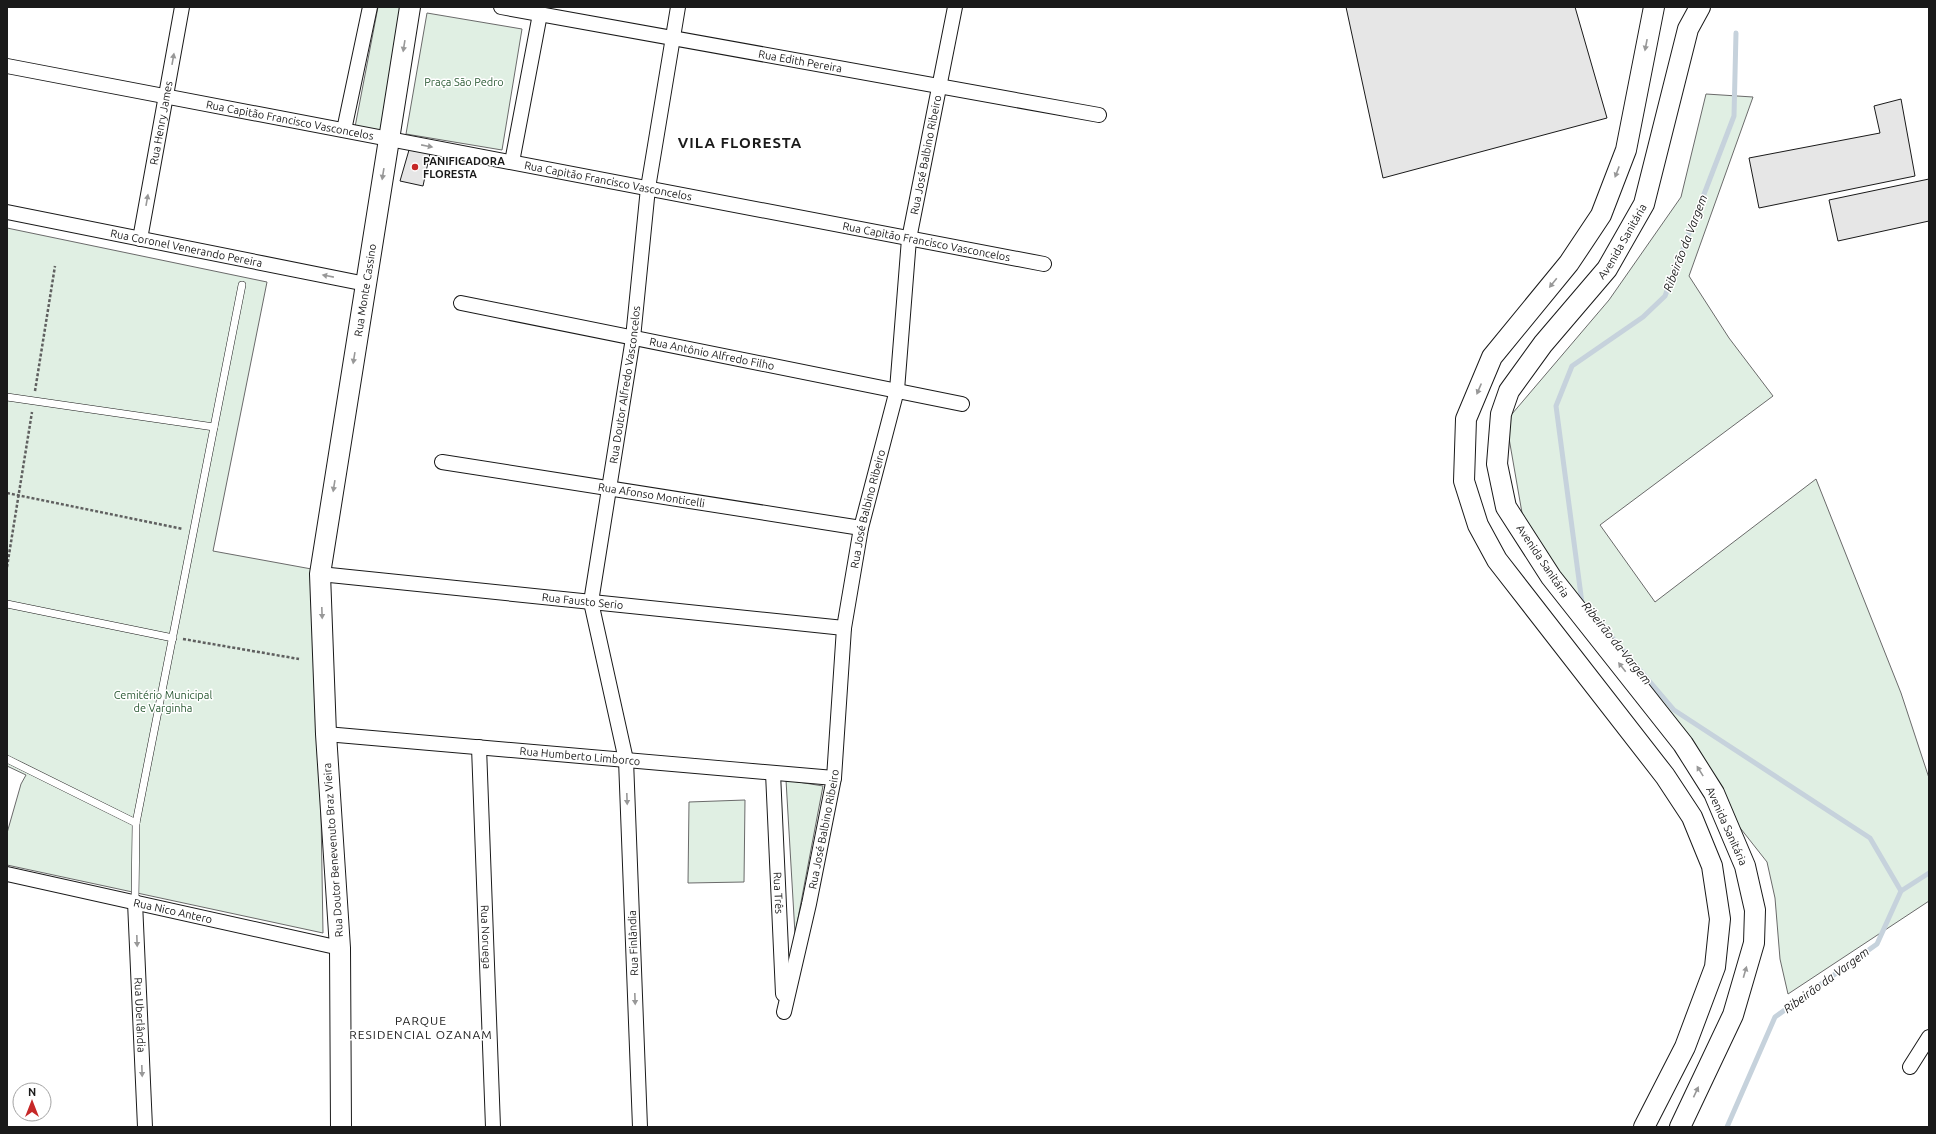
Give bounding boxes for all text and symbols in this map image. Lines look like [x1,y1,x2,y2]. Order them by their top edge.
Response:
one-way arrow [401,39,407,52]
one-way arrow [1642,39,1648,51]
street label: Rua Edith Pereira [757,48,843,74]
one-way arrow [170,52,176,65]
park label: Praça São Pedro [424,76,504,88]
street label: Rua Henry James [148,80,175,166]
street label: Rua José Balbino Ribeiro [908,94,943,216]
street label: Rua Capitão Francisco Vasconcelos [205,98,375,142]
district label: VILA FLORESTA [678,134,802,151]
one-way arrow [421,144,433,150]
place label: PANIFICADORA FLORESTA [423,155,505,180]
street label: Rua Capitão Francisco Vasconcelos [523,159,693,203]
marker: PANIFICADORA FLORESTA [410,162,420,172]
one-way arrow [1614,166,1620,178]
one-way arrow [380,168,386,180]
water label: Ribeirão da Vargem [1661,193,1709,293]
one-way arrow [144,194,150,206]
street label: Avenida Sanitária [1595,202,1649,281]
street label: Rua Capitão Francisco Vasconcelos [842,220,1011,263]
street label: Rua Coronel Venerando Pereira [109,227,263,269]
street label: Rua Monte Cassino [352,243,378,337]
one-way arrow [322,273,334,279]
one-way arrow [1548,278,1557,289]
street label: Rua Doutor Alfredo Vasconcelos [607,305,642,465]
street label: Rua Antônio Alfredo Filho [648,335,776,372]
one-way arrow [351,352,357,364]
one-way arrow [1476,383,1482,395]
street label: Rua José Balbino Ribeiro [848,448,887,569]
one-way arrow [331,480,337,492]
street label: Rua Afonso Monticelli [597,481,706,509]
street label: Avenida Sanitária [1514,522,1572,600]
street label: Rua Fausto Serio [541,591,624,611]
water label: Ribeirão da Vargem [1580,599,1654,687]
one-way arrow [318,607,325,619]
one-way arrow [1617,661,1626,672]
park label: Cemitério Municipal de Varginha [114,689,212,714]
street label: Rua Humberto Limborco [519,745,641,767]
street label: Rua Doutor Benevenuto Braz Vieira [321,762,345,938]
one-way arrow [1696,765,1703,777]
street label: Rua José Balbino Ribeiro [806,769,841,890]
street label: Avenida Sanitária [1704,785,1750,867]
one-way arrow [624,793,631,805]
street label: Rua Três [771,872,785,914]
street label: Rua Nico Antero [132,896,213,925]
street label: Rua Noruega [479,905,493,969]
street label: Rua Finlândia [626,910,640,976]
one-way arrow [133,935,140,947]
water label: Ribeirão da Vargem [1781,945,1871,1015]
one-way arrow [1742,966,1748,978]
street label: Rua Uberlândia [132,977,148,1053]
one-way arrow [631,993,638,1005]
district label: PARQUE RESIDENCIAL OZANAM [349,1014,493,1041]
one-way arrow [139,1065,145,1078]
north arrow [12,1082,52,1122]
text: N [28,1086,36,1098]
one-way arrow [1693,1086,1699,1097]

